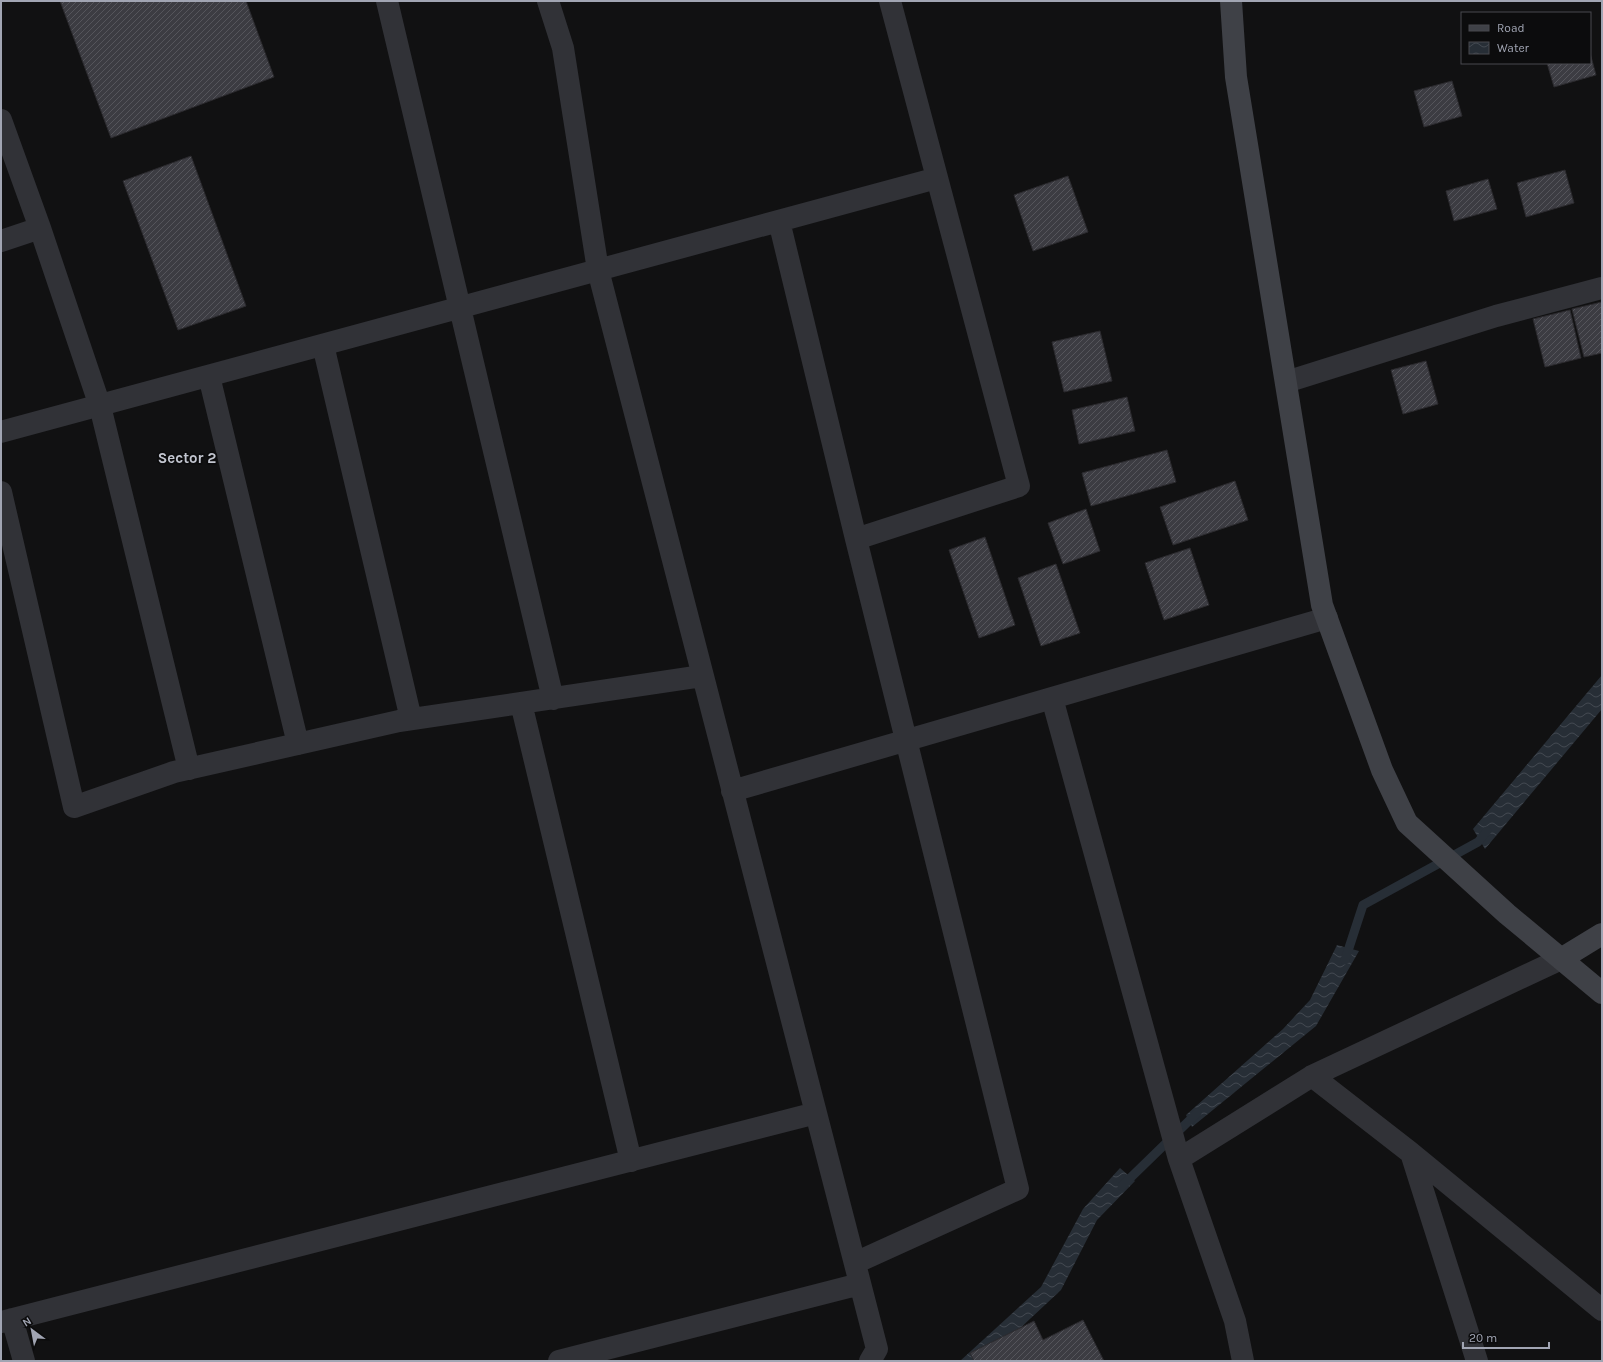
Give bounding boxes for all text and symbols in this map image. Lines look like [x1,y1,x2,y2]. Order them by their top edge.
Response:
legend [1461,12,1591,64]
text: Road [1497,21,1525,35]
text: Water [1497,41,1530,55]
district label: Sector 2 [158,449,216,467]
north arrow [12,1310,52,1350]
text: N [20,1314,34,1330]
scale bar [1463,1324,1549,1350]
text: 20 m [1469,1331,1497,1345]

